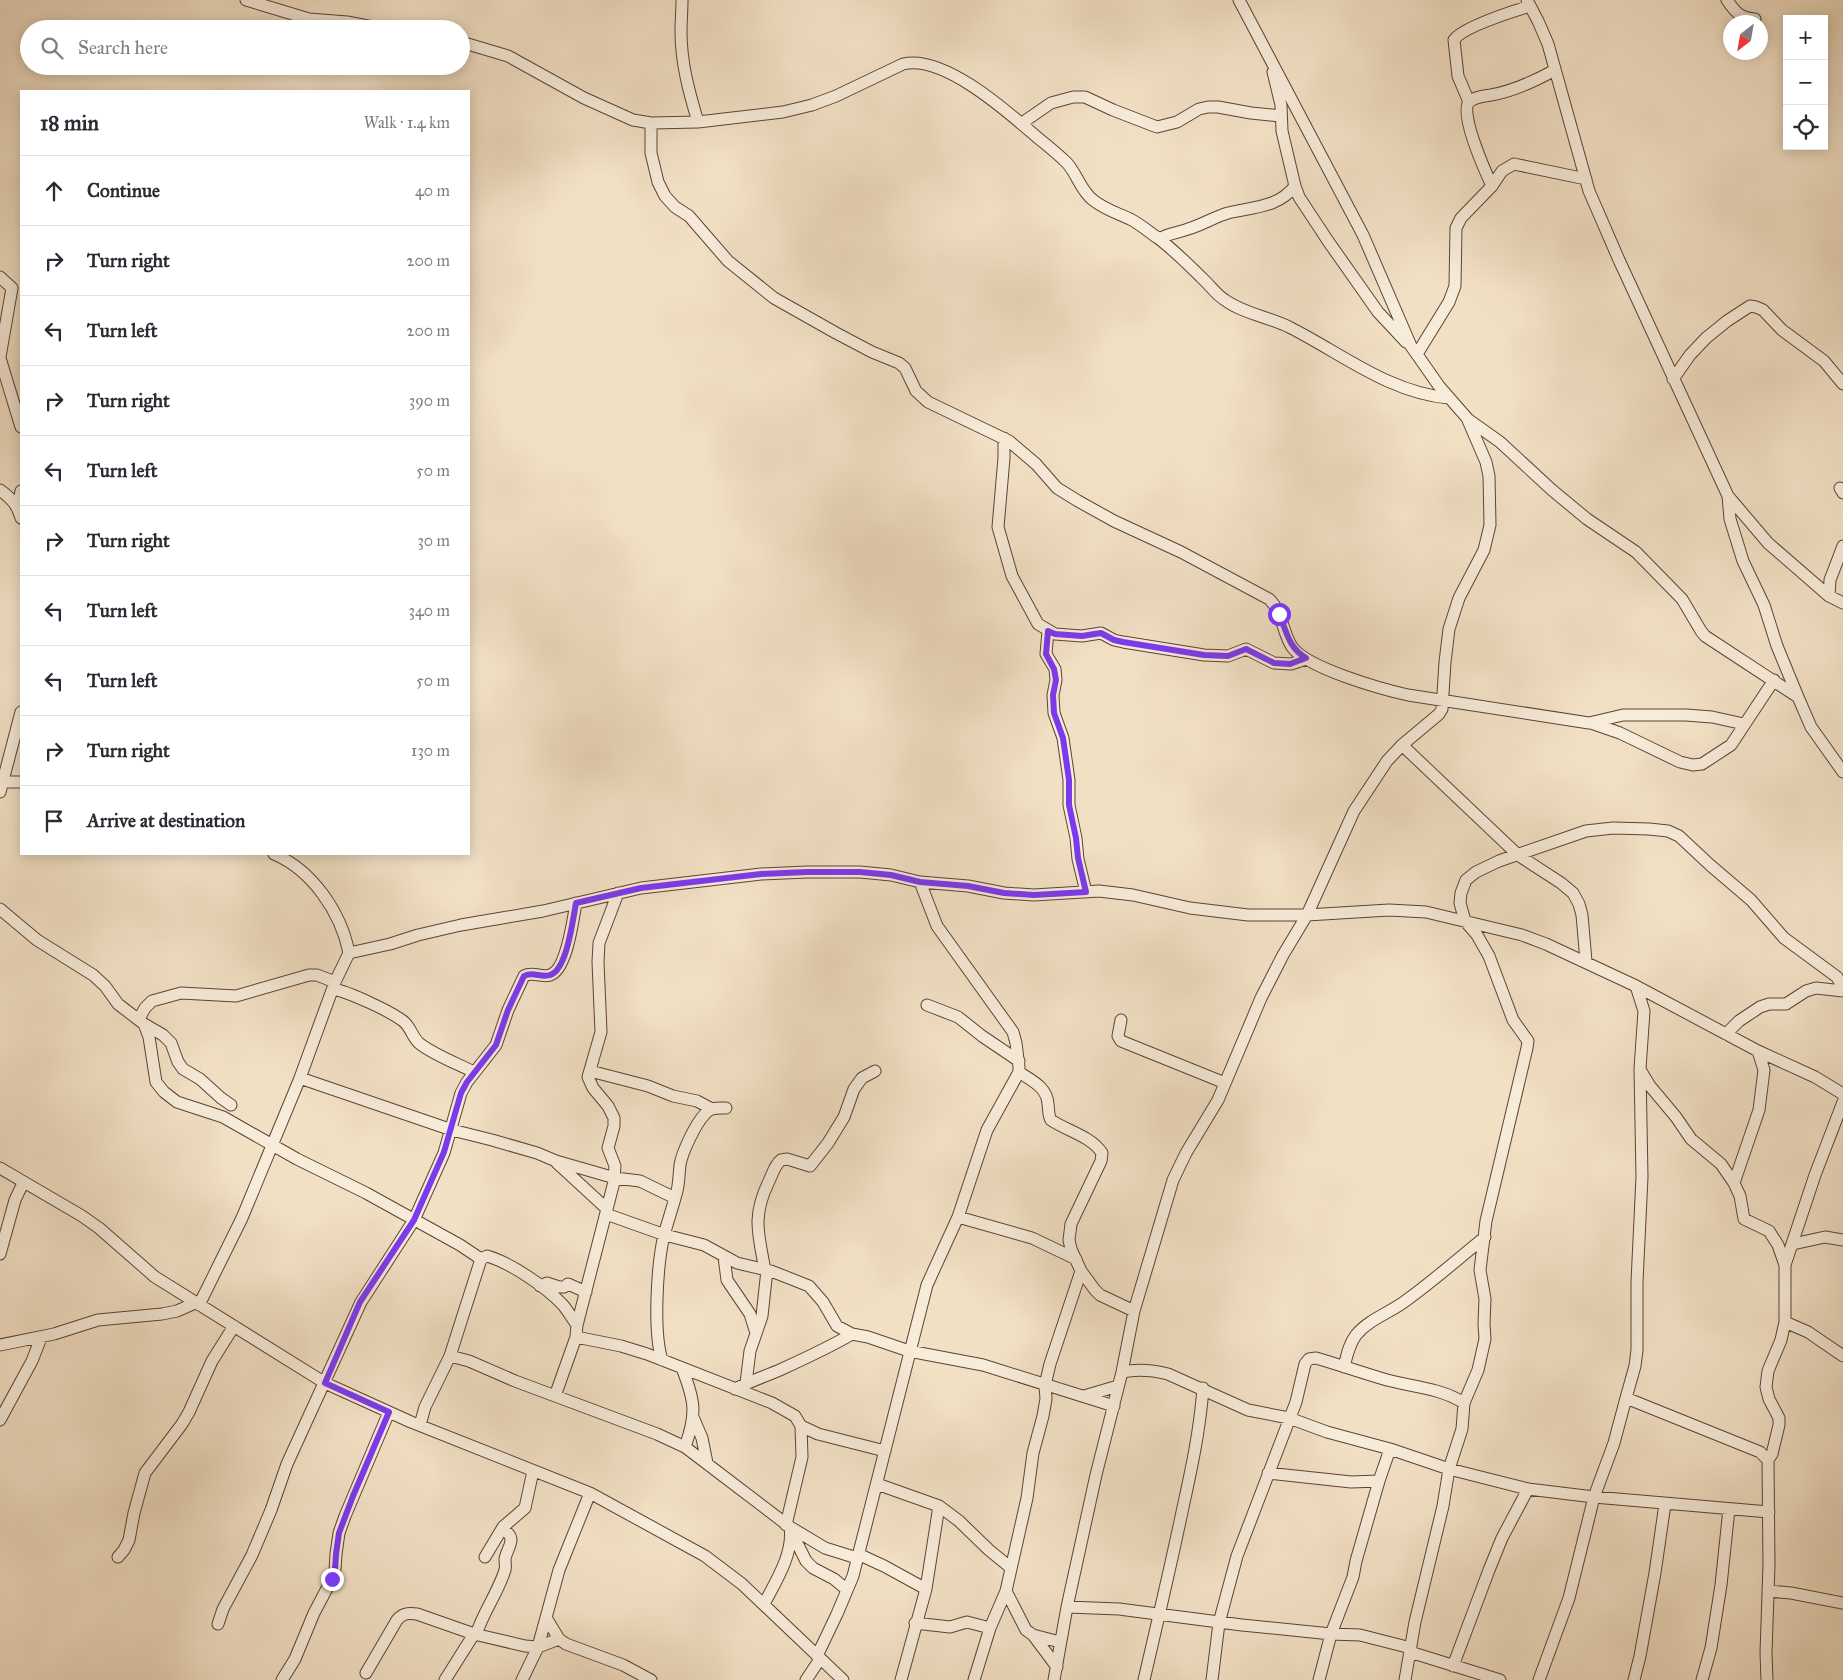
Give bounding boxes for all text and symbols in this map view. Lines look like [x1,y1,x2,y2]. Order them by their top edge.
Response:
north arrow [1723,15,1768,60]
map controls [1783,15,1828,150]
button: + [1783,15,1828,60]
search box [20,20,470,75]
icon: search [38,34,66,62]
text: Search here [78,36,168,59]
button: − [1783,60,1828,105]
button: locate [1783,105,1828,150]
text: 18 min [40,110,99,136]
text: Walk · 1.4 km [364,113,450,132]
icon: ahead [40,177,68,205]
text: Continue [87,179,160,202]
text: 40 m [415,181,450,200]
icon: right [40,247,68,275]
text: Turn right [87,249,170,272]
text: 200 m [407,251,450,270]
icon: left [40,317,68,345]
text: Turn left [87,319,157,342]
text: 200 m [407,321,450,340]
icon: right [40,387,68,415]
text: Turn right [87,389,170,412]
text: 390 m [409,391,450,410]
icon: left [40,457,68,485]
text: Turn left [87,459,157,482]
text: 50 m [416,461,450,480]
icon: right [40,527,68,555]
text: Turn right [87,529,170,552]
text: 30 m [417,531,450,550]
icon: left [40,597,68,625]
text: Turn left [87,599,157,622]
text: 340 m [408,601,450,620]
route start [1268,603,1291,626]
icon: left [40,667,68,695]
text: Turn left [87,669,157,692]
text: 50 m [416,671,450,690]
icon: right [40,737,68,765]
text: Turn right [87,739,170,762]
text: 130 m [411,741,450,760]
icon: arrive [40,807,68,835]
text: Arrive at destination [87,809,245,832]
route end [321,1568,344,1591]

